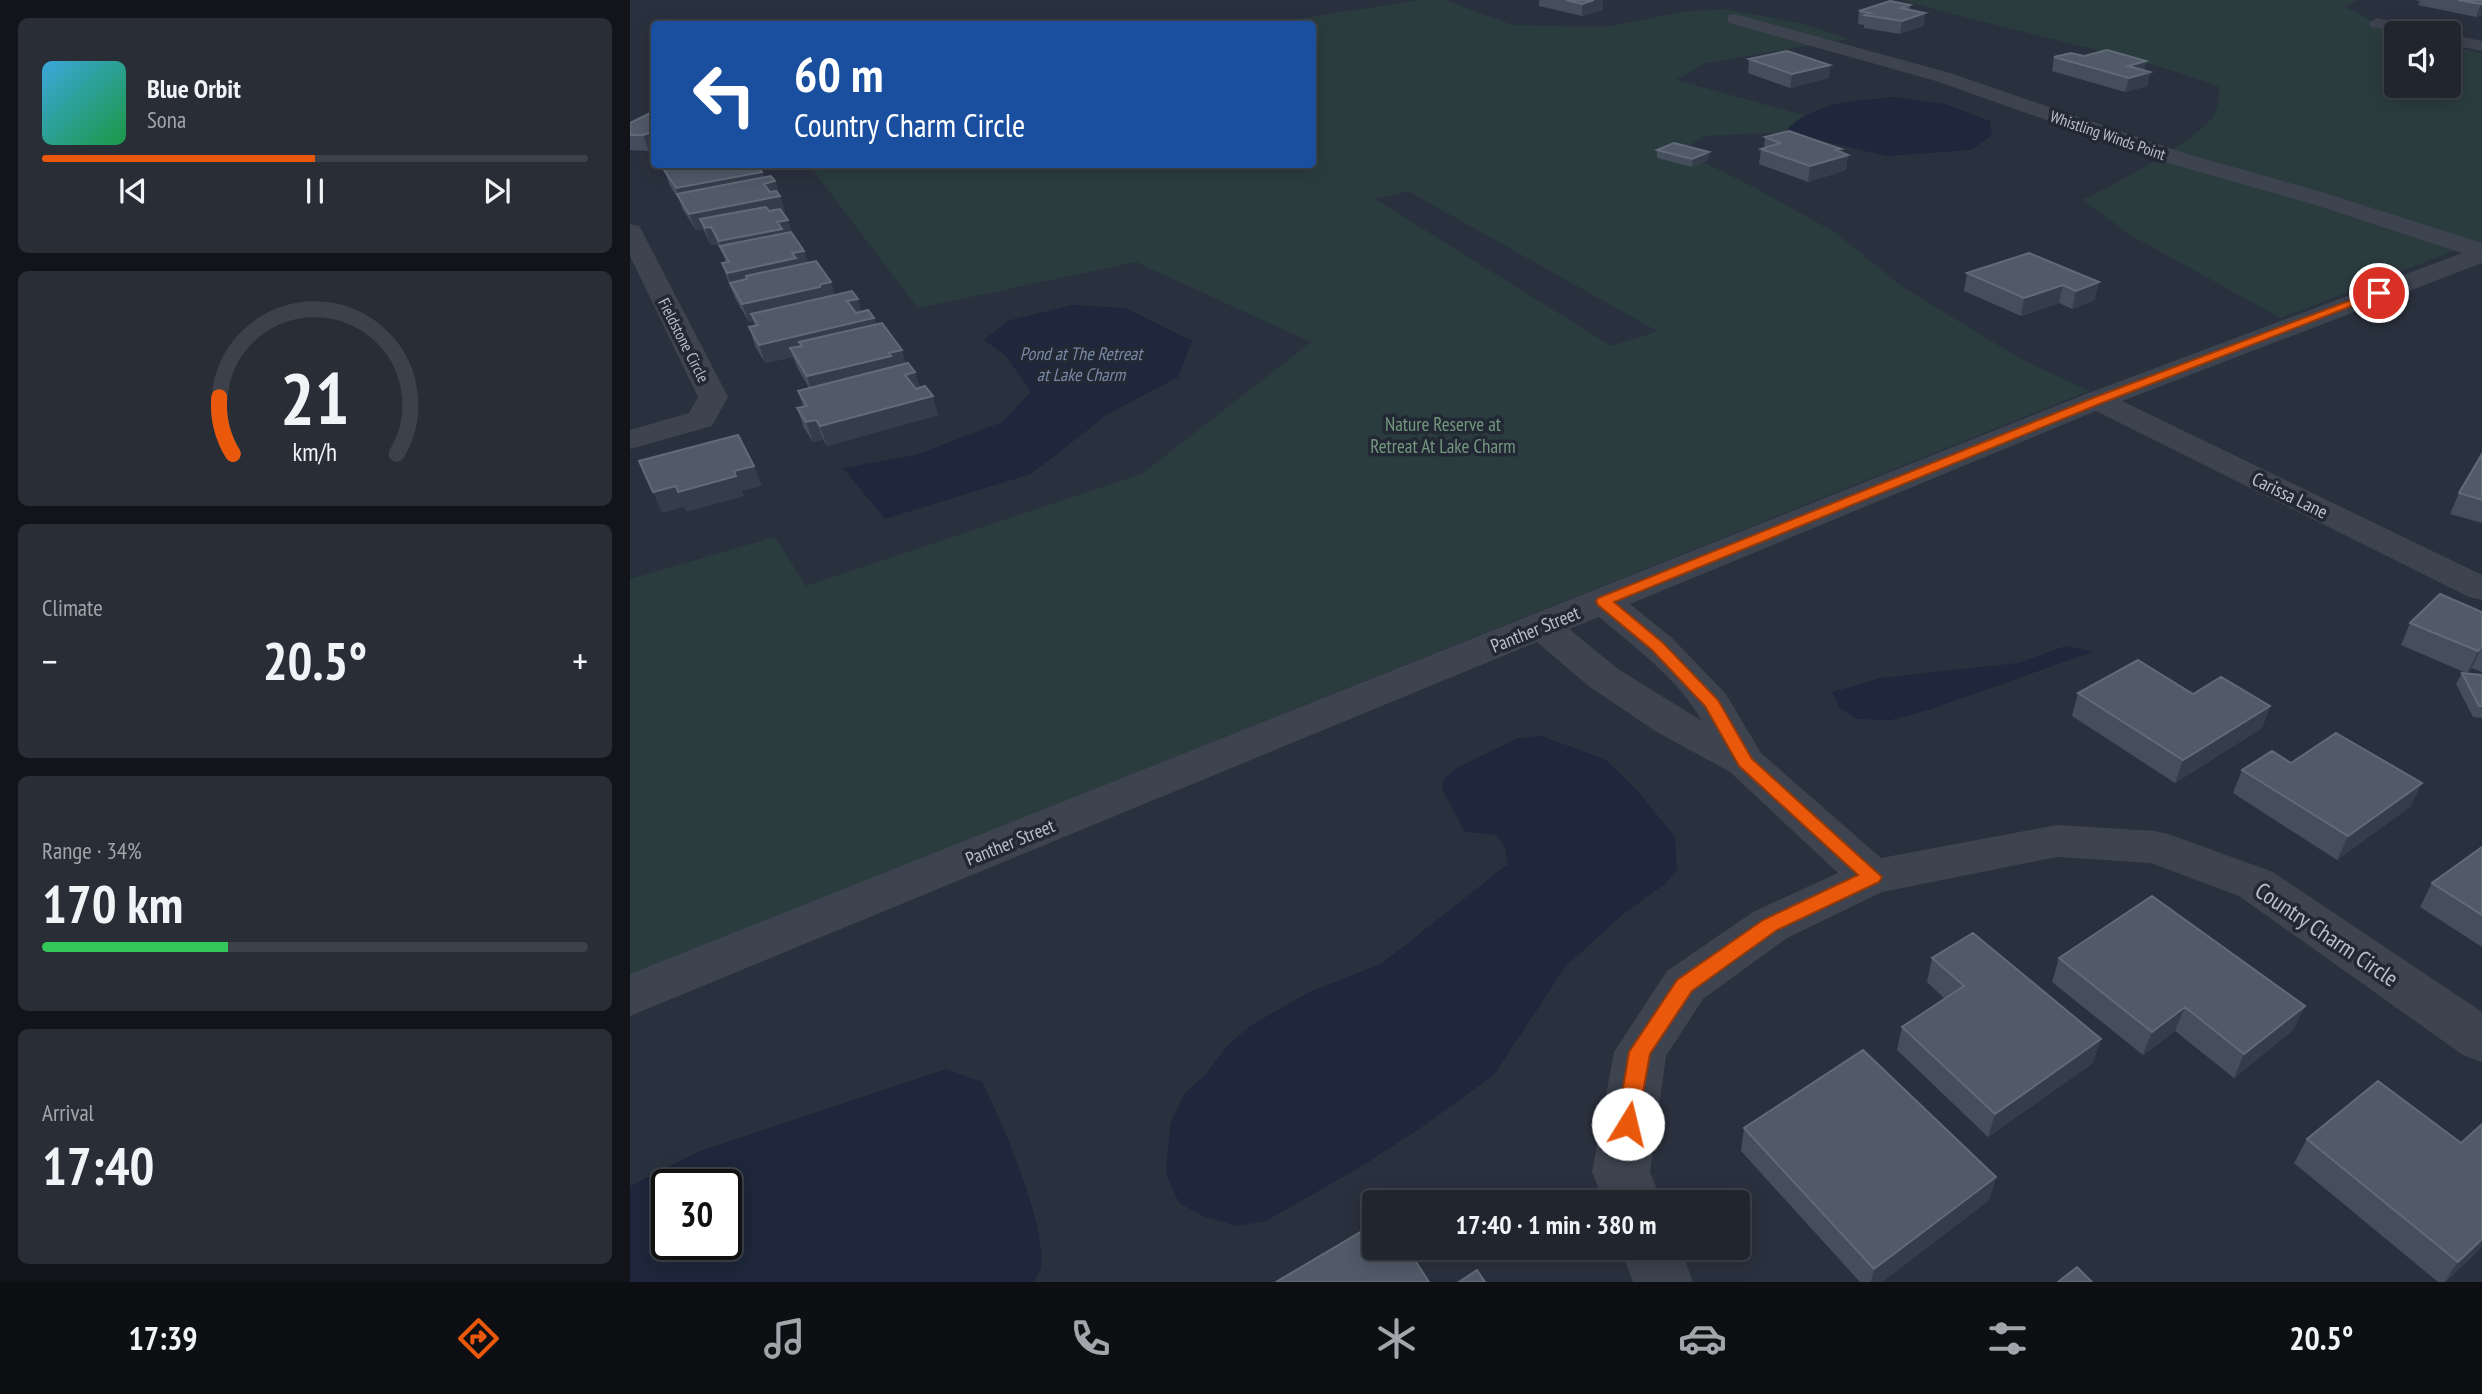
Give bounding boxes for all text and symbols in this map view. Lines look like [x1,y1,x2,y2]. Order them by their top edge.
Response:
map controls [2384,21,2461,98]
button: sound [2384,21,2461,98]
text: 60 m [794,42,883,106]
icon: left [679,49,770,140]
text: Blue Orbit [147,72,241,105]
text: Country Charm Circle [794,104,1025,146]
text: Sona [147,105,186,134]
street label: Whistling Winds Point [2048,106,2169,164]
icon: previous [114,172,152,210]
icon: pause [296,172,334,210]
icon: next [478,172,516,210]
pin [2349,263,2409,323]
icon: arrive [2360,274,2398,312]
street label: Fieldstone Circle [654,294,714,386]
water label: Pond at The Retreat at Lake Charm [1020,342,1144,386]
text: 21 [280,351,350,445]
park label: Nature Reserve at Retreat At Lake Charm [1370,412,1516,458]
text: km/h [293,436,337,468]
street label: Carissa Lane [2248,466,2332,524]
text: Climate [42,593,103,622]
street label: Panther Street [1487,600,1584,658]
text: 20.5° [263,627,367,694]
text: − [42,636,58,685]
text: + [572,636,588,685]
street label: Panther Street [962,813,1059,871]
text: Range · 34% [42,836,142,865]
text: 170 km [42,870,183,937]
street label: Country Charm Circle [2250,875,2404,993]
position arrow [1591,1087,1665,1161]
text: Arrival [42,1098,94,1127]
text: 17:40 [42,1132,154,1199]
speed limit sign: 30 [651,1169,742,1260]
text: 17:40 · 1 min · 380 m [1456,1208,1656,1241]
icon: directions [454,1314,503,1363]
icon: music [760,1314,809,1363]
icon: phone [1066,1314,1115,1363]
icon: climate [1372,1314,1421,1363]
icon: car [1678,1314,1727,1363]
icon: filters [1983,1314,2032,1363]
text: 17:39 [128,1317,198,1359]
text: 20.5° [2289,1317,2354,1359]

